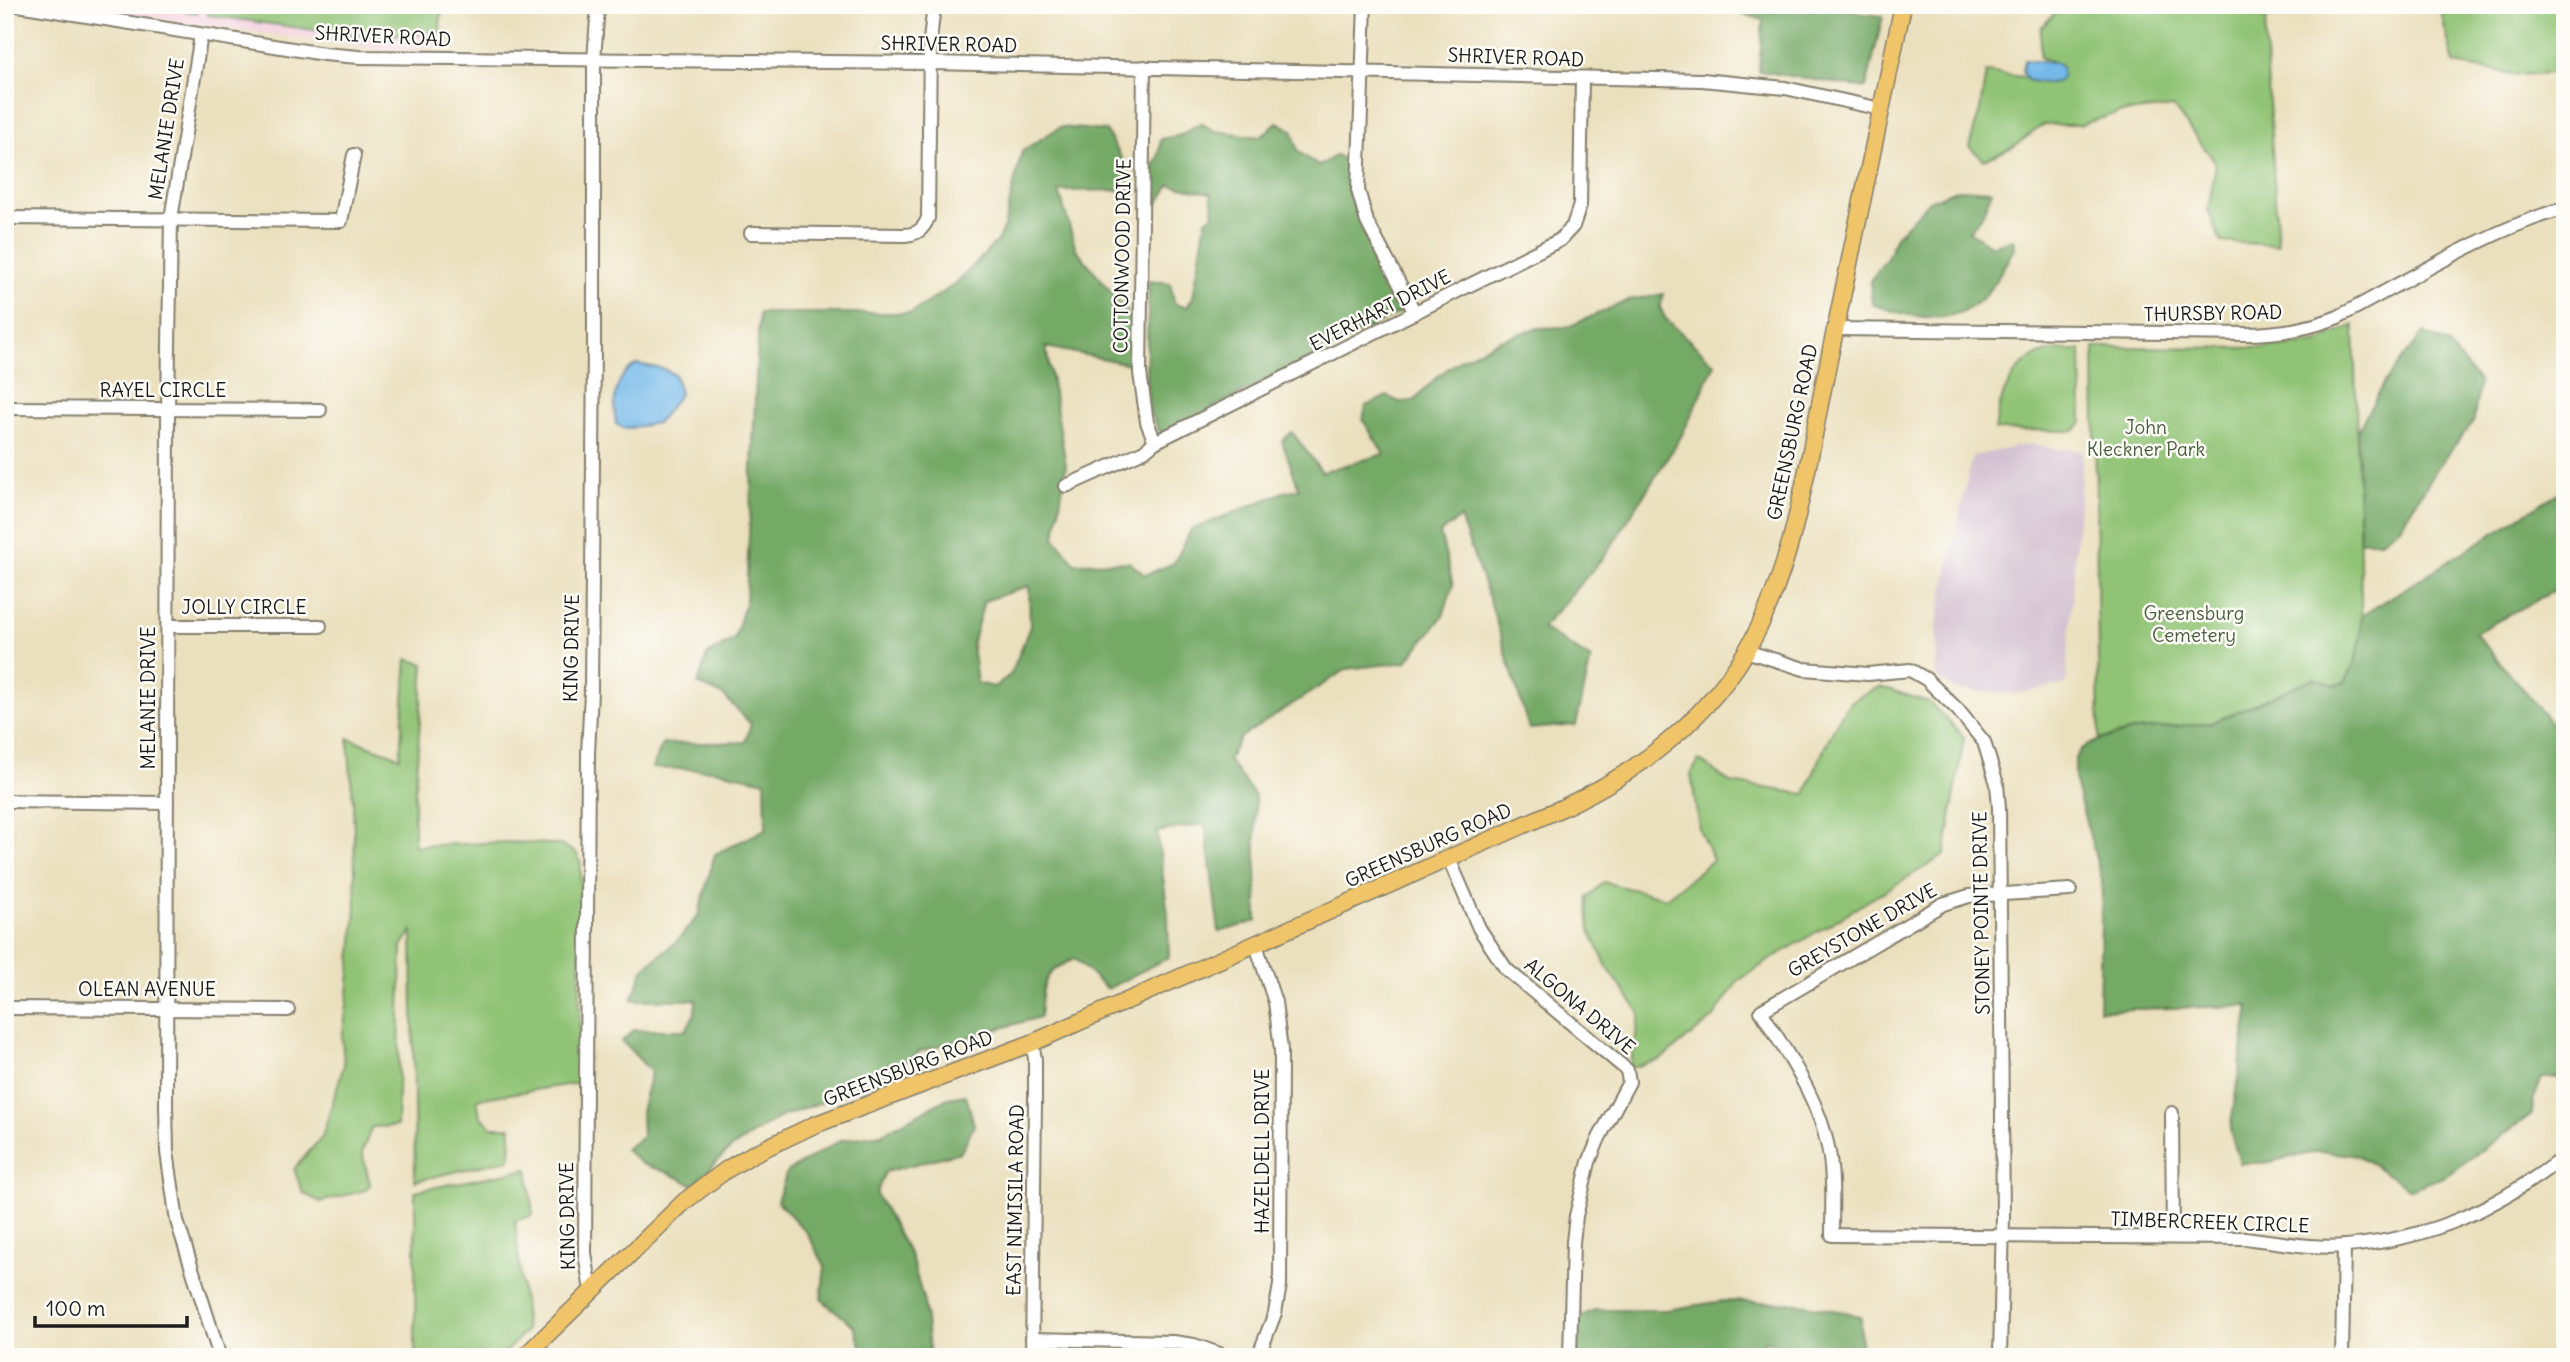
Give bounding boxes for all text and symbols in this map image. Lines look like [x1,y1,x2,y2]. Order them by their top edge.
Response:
street label: SHRIVER ROAD [314,20,452,52]
street label: SHRIVER ROAD [881,31,1017,57]
street label: SHRIVER ROAD [1447,43,1585,71]
street label: MELANIE DRIVE [143,56,189,202]
street label: COTTONWOOD DRIVE [1108,158,1136,354]
street label: EVERHART DRIVE [1305,264,1455,356]
street label: THURSBY ROAD [2143,300,2283,326]
street label: GREENSBURG ROAD [1762,342,1822,522]
street label: RAYEL CIRCLE [100,378,226,402]
park label: John Kleckner Park [2087,415,2205,461]
street label: KING DRIVE [558,594,584,702]
street label: JOLLY CIRCLE [181,595,307,619]
park label: Greensburg Cemetery [2144,601,2244,647]
street label: MELANIE DRIVE [136,626,160,770]
street label: GREENSBURG ROAD [1341,797,1515,893]
street label: STONEY POINTE DRIVE [1967,811,1995,1015]
street label: GREYSTONE DRIVE [1783,878,1941,982]
street label: ALGONA DRIVE [1520,953,1640,1059]
street label: OLEAN AVENUE [78,977,216,1001]
street label: GREENSBURG ROAD [820,1025,996,1111]
street label: HAZELDELL DRIVE [1250,1069,1274,1233]
street label: EAST NIMISILA ROAD [1001,1104,1029,1296]
street label: KING DRIVE [554,1162,580,1270]
street label: TIMBERCREEK CIRCLE [2110,1207,2310,1237]
scale bar [35,1285,187,1329]
text: 100 m [46,1295,105,1322]

